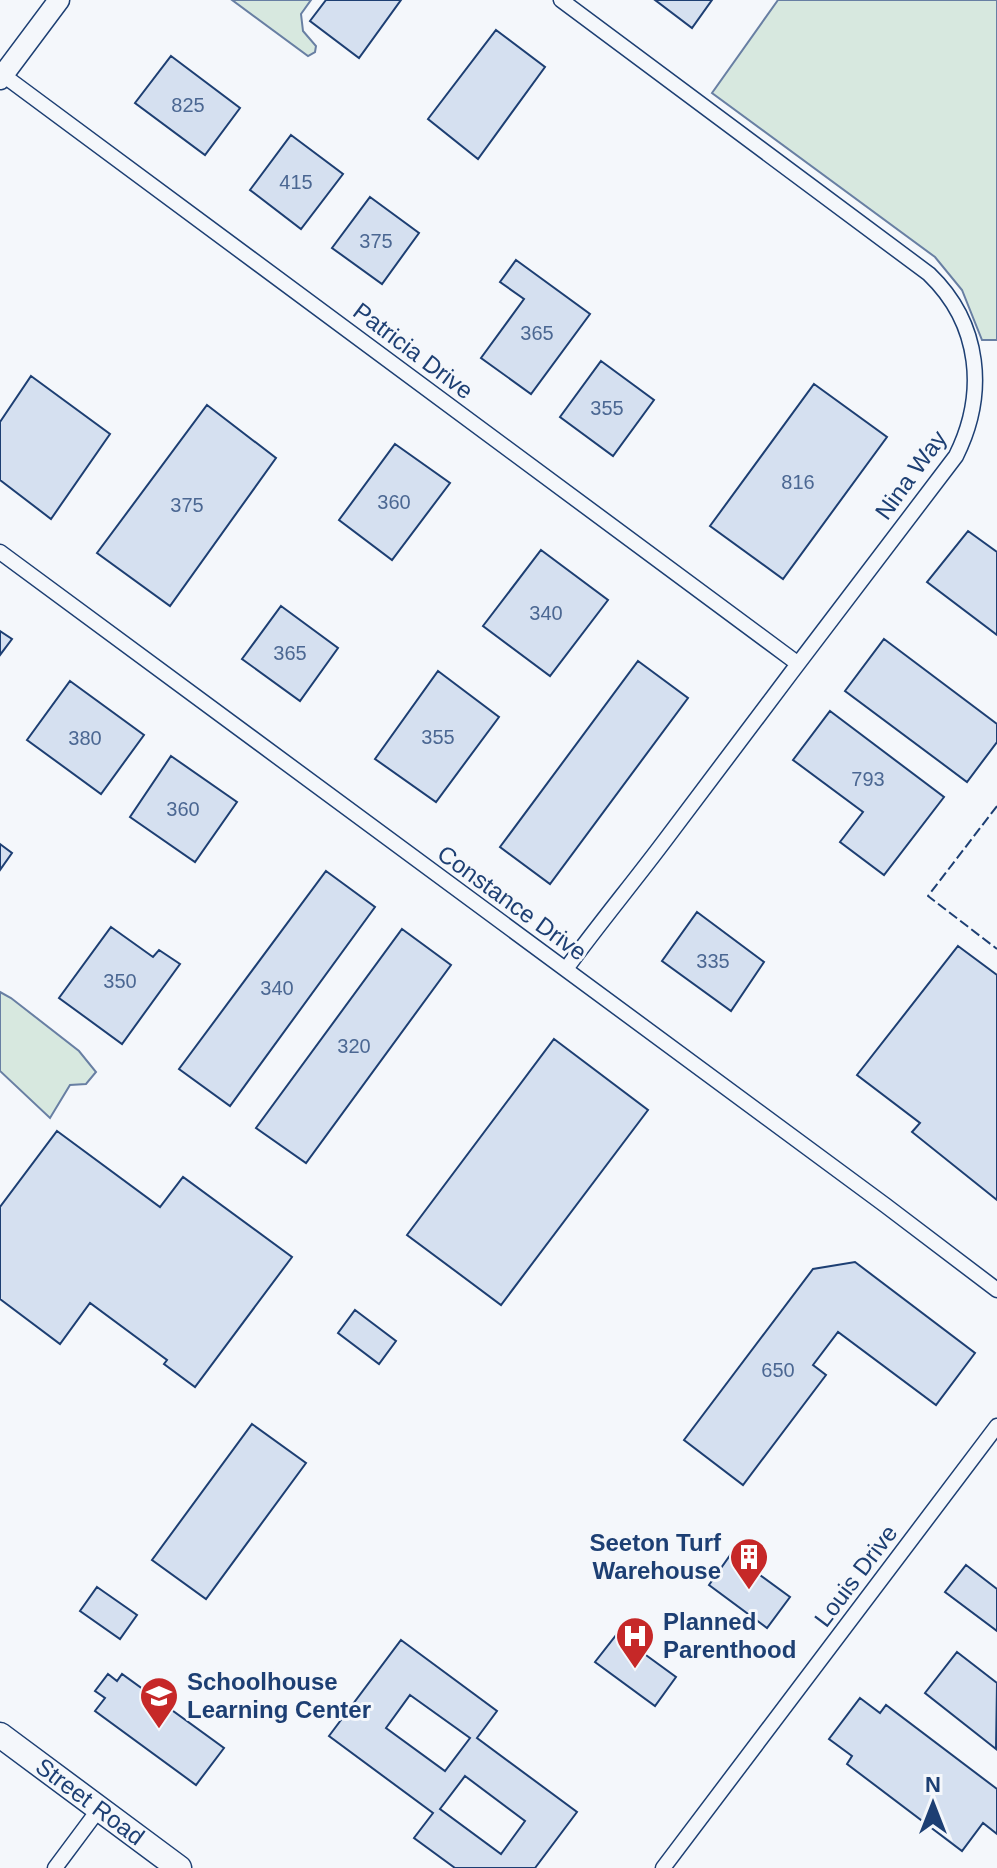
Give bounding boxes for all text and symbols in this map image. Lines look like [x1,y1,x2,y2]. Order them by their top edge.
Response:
house number: 825 [171,94,205,116]
house number: 415 [279,171,313,193]
house number: 375 [359,230,393,252]
street label: Patricia Drive [348,297,478,404]
house number: 365 [520,322,554,344]
house number: 355 [590,397,624,419]
street label: Nina Way [869,425,952,524]
house number: 816 [781,471,815,493]
house number: 360 [377,491,411,513]
house number: 375 [170,494,204,516]
house number: 340 [529,602,563,624]
house number: 365 [273,642,307,664]
house number: 355 [421,726,455,748]
house number: 380 [68,727,102,749]
house number: 793 [851,768,885,790]
house number: 360 [166,798,200,820]
street label: Constance Drive [433,840,592,966]
house number: 335 [696,950,730,972]
house number: 350 [103,970,137,992]
house number: 340 [260,977,294,999]
house number: 320 [337,1035,371,1057]
house number: 650 [761,1359,795,1381]
street label: Louis Drive [809,1520,903,1632]
place label: Seeton Turf Warehouse [589,1529,722,1584]
building icon: Seeton Turf Warehouse [728,1536,770,1591]
place label: Planned Parenthood [663,1608,796,1663]
hospital icon: Planned Parenthood [614,1615,656,1670]
place label: Schoolhouse Learning Center [187,1668,371,1723]
school or university icon: Schoolhouse Learning Center [138,1675,180,1730]
street label: Street Road [31,1752,150,1850]
north arrow [893,1764,973,1844]
text: N [925,1772,941,1797]

